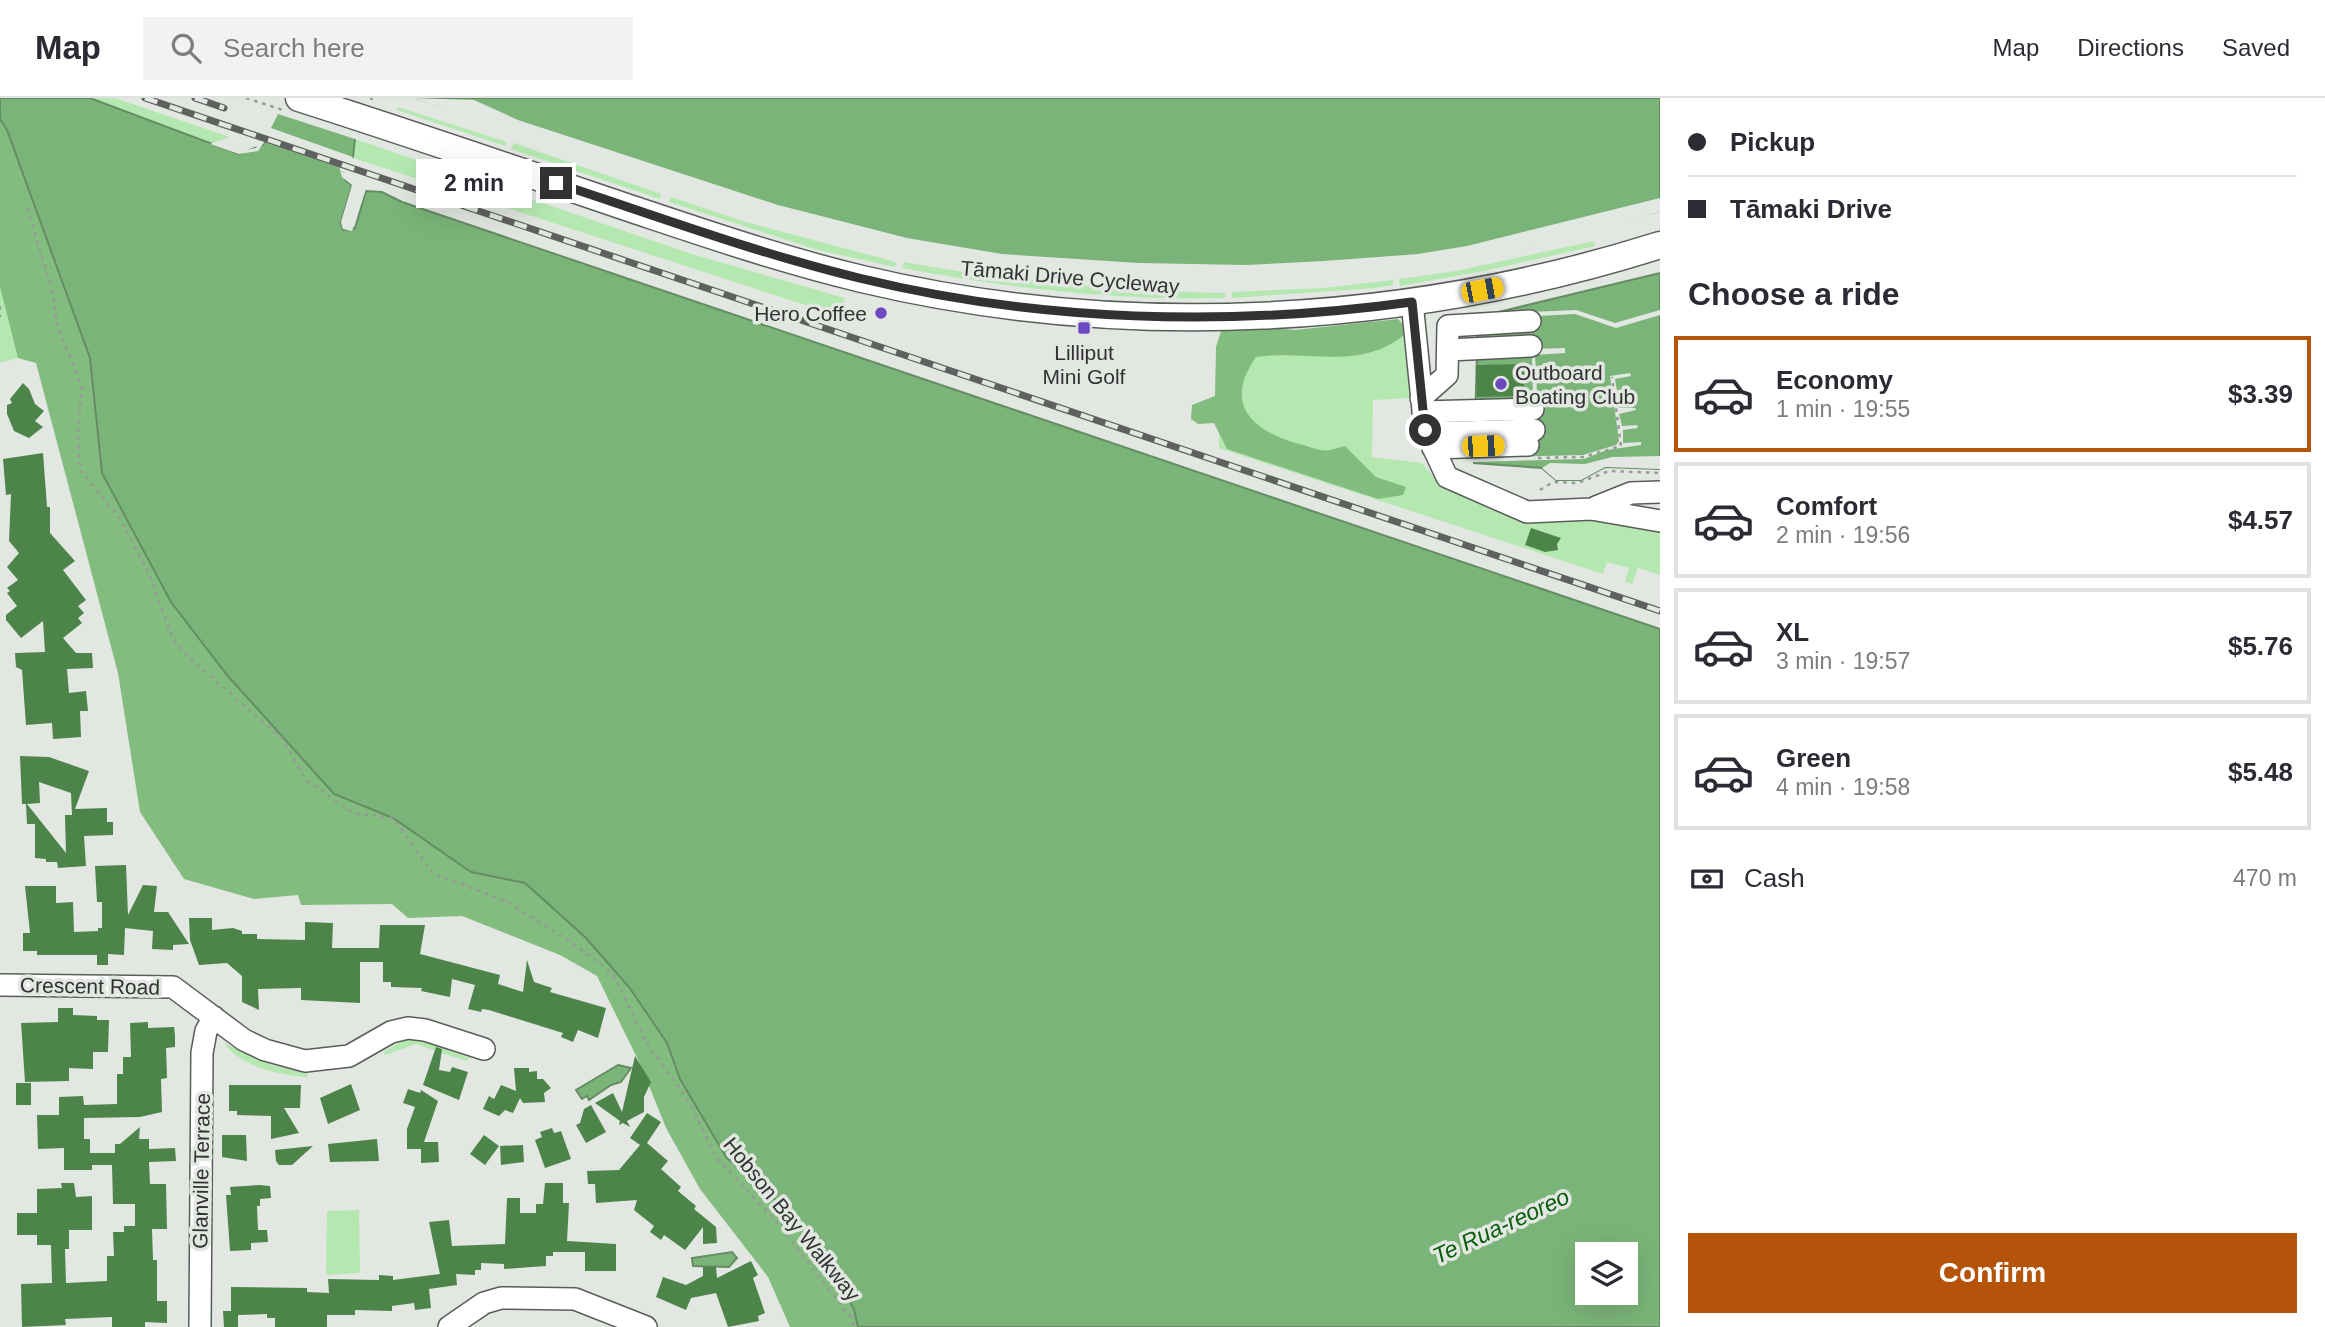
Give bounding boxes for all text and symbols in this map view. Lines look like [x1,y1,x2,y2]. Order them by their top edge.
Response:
search box [143,17,633,80]
text: Map [35,29,101,66]
icon: search [167,29,205,67]
text: Search here [223,33,365,63]
text: Map [1993,34,2039,61]
text: Directions [2077,34,2184,61]
text: Saved [2222,34,2290,61]
text: Pickup [1730,127,1815,157]
callout: 2 min [416,158,532,208]
route end [540,167,572,199]
text: 2 min [444,170,504,196]
text: Tāmaki Drive [1730,194,1892,224]
street label: Tāmaki Drive Cycleway [960,256,1181,298]
car [1460,276,1505,304]
text: Choose a ride [1688,276,1900,312]
place label: Hero Coffee [754,302,867,325]
marker: Hero Coffee [873,305,889,321]
marker: Lilliput Mini Golf [1076,320,1092,336]
place label: Lilliput Mini Golf [1043,341,1126,388]
place label: Outboard Boating Club [1515,361,1635,408]
icon: car [1692,363,1755,426]
text: Economy [1776,365,1893,395]
marker: Outboard Boating Club [1493,376,1509,392]
text: $3.39 [2228,379,2293,409]
text: 1 min · 19:55 [1776,396,1910,422]
route start [1409,414,1441,446]
car [1462,435,1505,457]
icon: car [1692,489,1755,552]
text: Comfort [1776,491,1877,521]
text: $4.57 [2228,505,2293,535]
text: 2 min · 19:56 [1776,522,1910,548]
icon: car [1692,615,1755,678]
text: XL [1776,617,1809,647]
text: $5.76 [2228,631,2293,661]
text: 3 min · 19:57 [1776,648,1910,674]
icon: car [1692,741,1755,804]
text: Green [1776,743,1851,773]
text: $5.48 [2228,757,2293,787]
text: 4 min · 19:58 [1776,774,1910,800]
icon: cash [1688,860,1726,898]
text: Cash [1744,863,1805,893]
text: 470 m [2233,865,2297,891]
street label: Crescent Road [20,973,160,999]
street label: Glanville Terrace [188,1093,214,1249]
street label: Hobson Bay Walkway [719,1133,865,1306]
water label: Te Rua-reoreo [1429,1183,1573,1269]
button: Confirm [1688,1233,2297,1313]
map controls [1575,1242,1638,1305]
button: layers [1575,1242,1638,1305]

